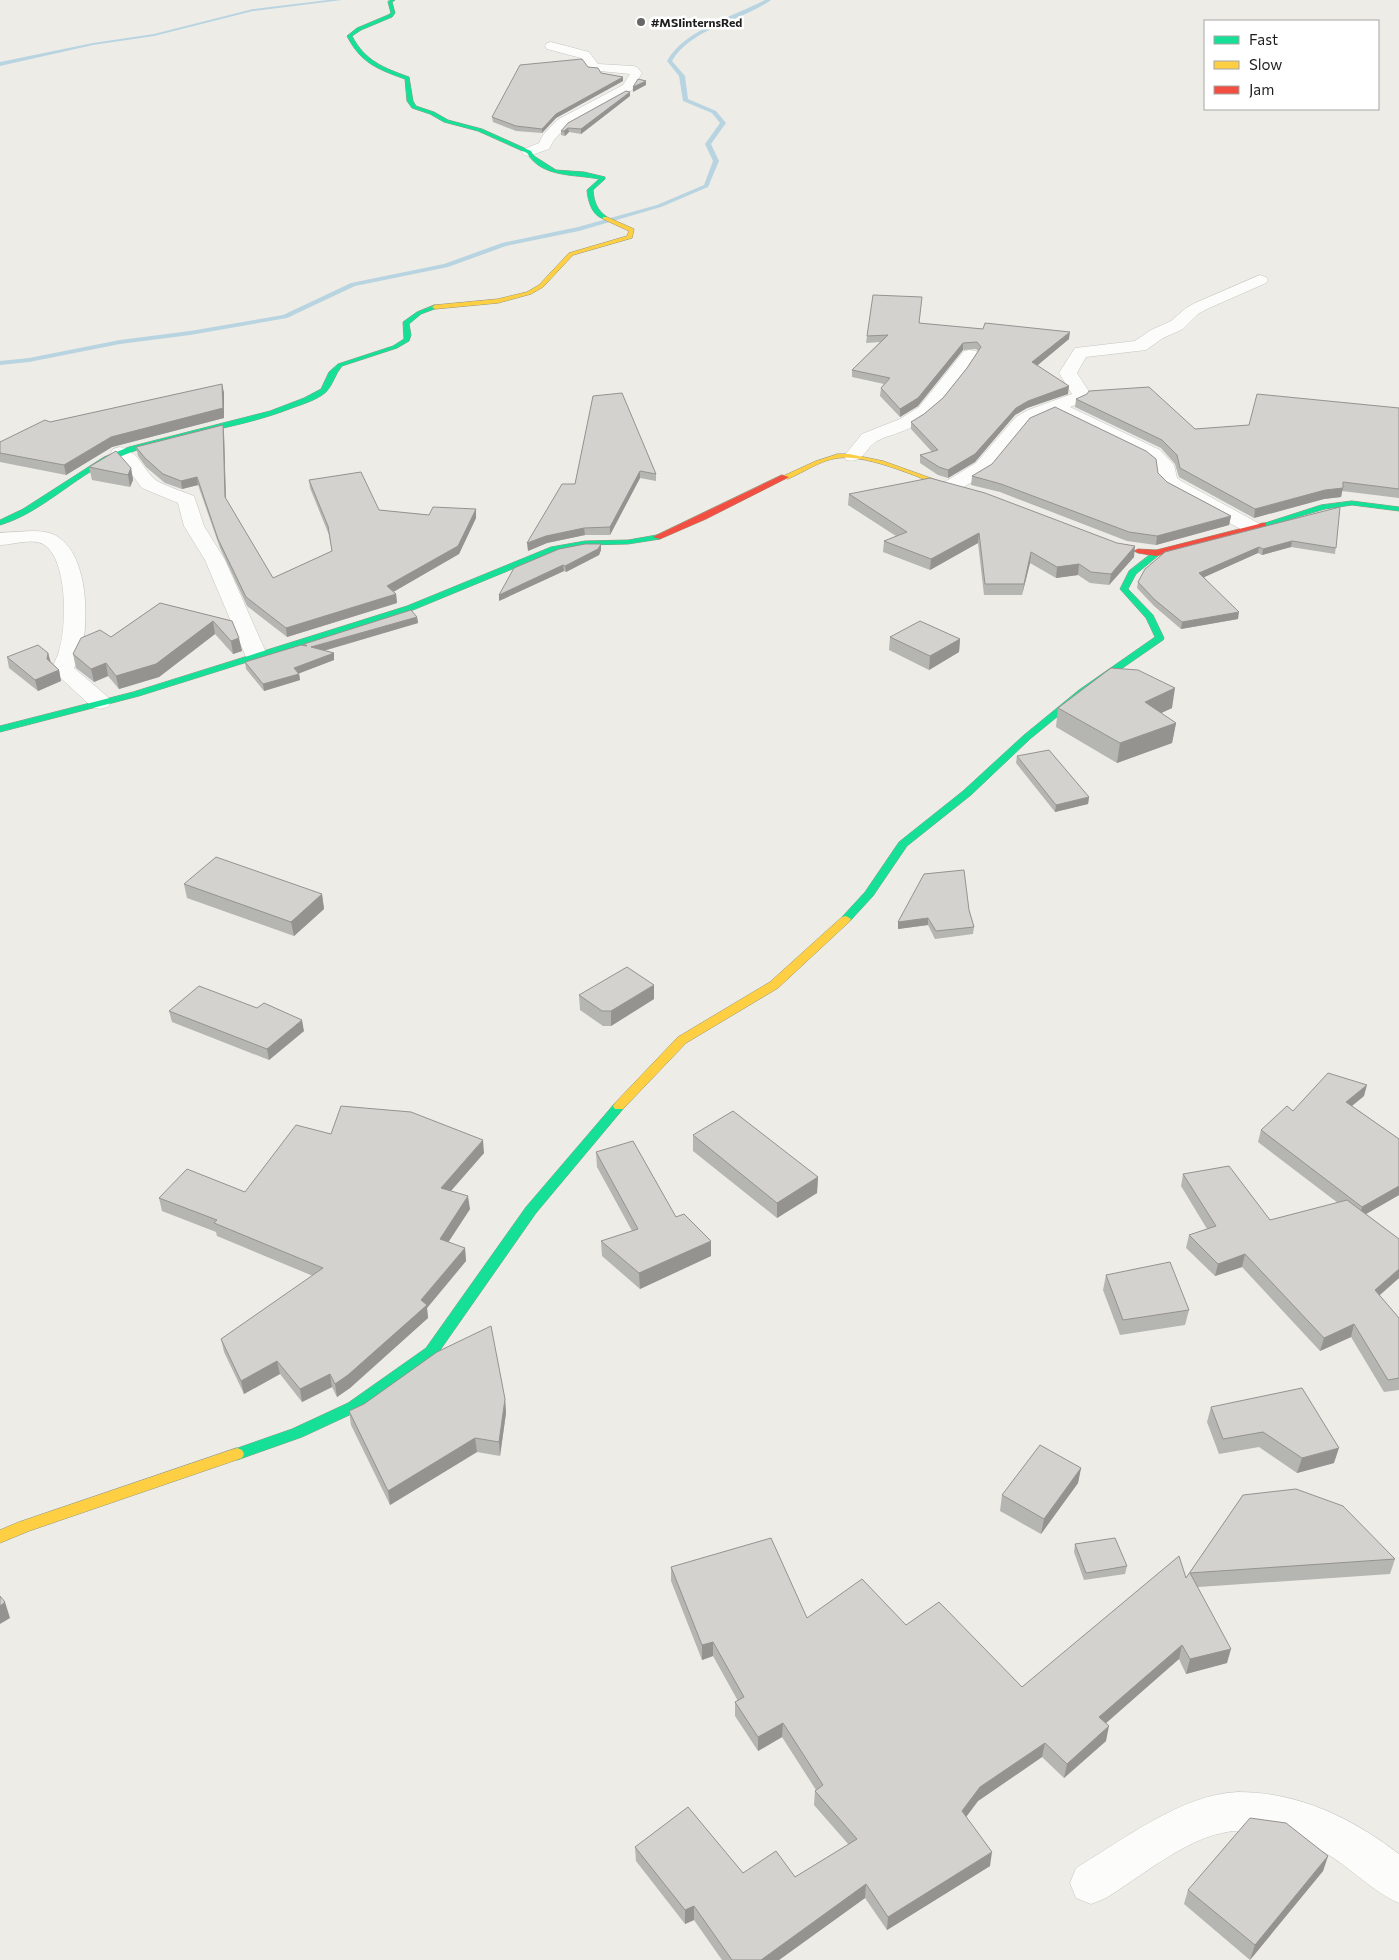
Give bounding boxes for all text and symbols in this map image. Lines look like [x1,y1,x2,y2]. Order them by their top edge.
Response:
place label: #MSIinternsRed [651,15,742,29]
marker: #MSIinternsRed [635,16,647,28]
legend [1204,20,1379,110]
text: Fast [1249,30,1278,48]
text: Slow [1249,55,1282,73]
text: Jam [1249,80,1274,98]

